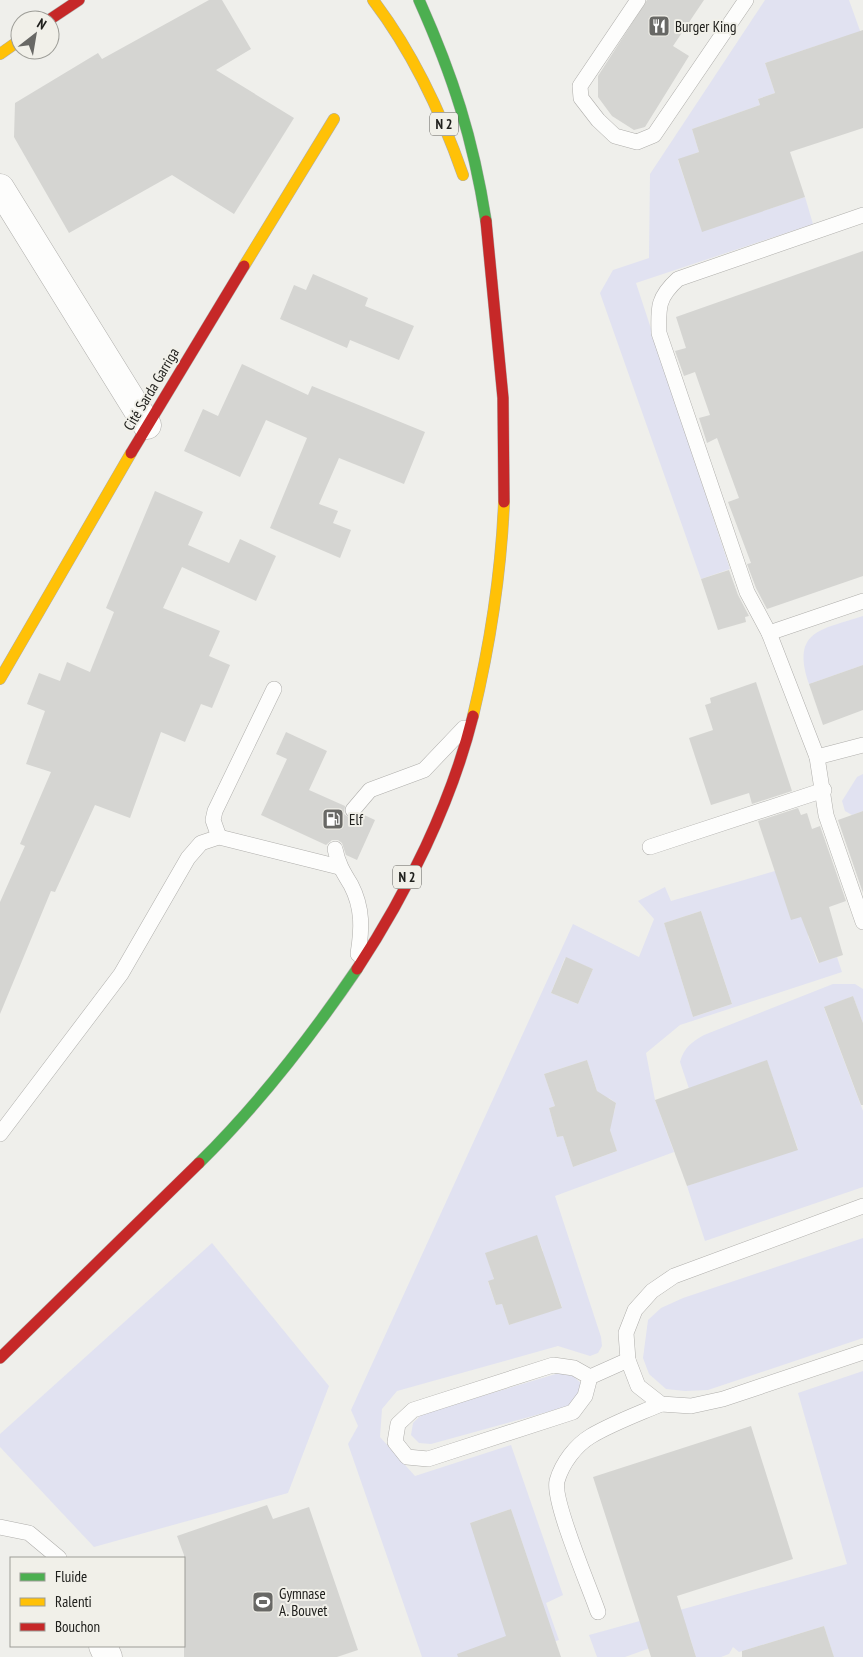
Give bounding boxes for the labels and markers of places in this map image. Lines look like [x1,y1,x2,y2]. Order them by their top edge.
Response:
restaurant icon: Burger King [647,14,671,38]
place label: Burger King [675,17,736,36]
fuel station icon: Elf [321,807,345,831]
place label: Elf [349,810,364,829]
place label: Gymnase A. Bouvet [279,1584,327,1620]
sports icon: Gymnase A. Bouvet [251,1590,275,1614]

